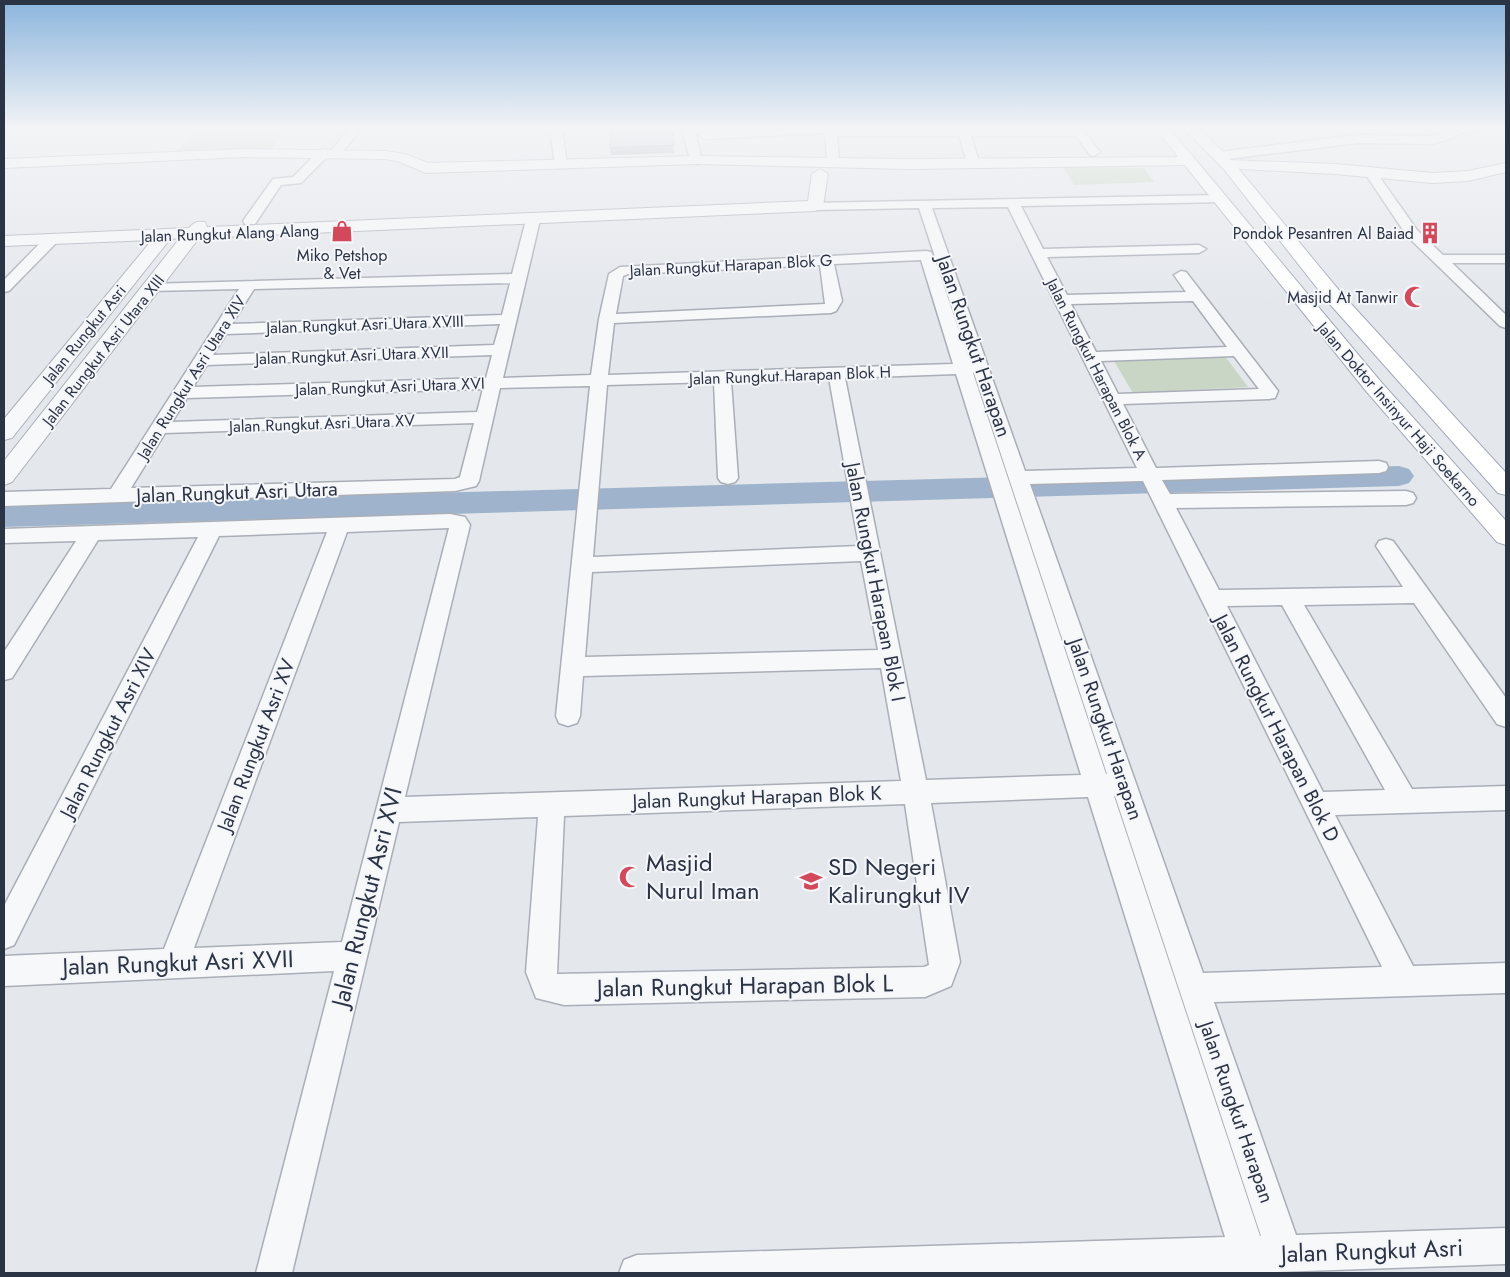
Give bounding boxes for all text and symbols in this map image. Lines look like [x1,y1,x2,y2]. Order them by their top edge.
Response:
shop icon: Miko Petshop & Vet [329,218,355,244]
street label: Jalan Rungkut Alang Alang [138,219,320,248]
building icon: Pondok Pesantren Al Baiad [1417,220,1443,246]
place label: Pondok Pesantren Al Baiad [1233,222,1414,245]
place label: Miko Petshop & Vet [297,244,387,285]
street label: Jalan Rungkut Harapan Blok G [627,249,833,282]
street label: Jalan Rungkut Harapan [928,249,1018,441]
street label: Jalan Rungkut Asri Utara XIII [36,270,170,432]
street label: Jalan Rungkut Harapan Blok A [1040,273,1153,464]
street label: Jalan Rungkut Asri [36,280,132,390]
mosque icon: Masjid At Tanwir [1402,284,1428,310]
place label: Masjid At Tanwir [1287,286,1398,309]
street label: Jalan Rungkut Asri Utara XIV [130,291,252,465]
street label: Jalan Rungkut Asri Utara XVIII [264,310,464,340]
street label: Jalan Doktor Insinyur Haji Soekarno [1311,316,1485,512]
street label: Jalan Rungkut Asri Utara XVII [253,341,449,370]
street label: Jalan Rungkut Harapan Blok H [687,360,891,391]
street label: Jalan Rungkut Asri Utara XVI [293,372,485,401]
street label: Jalan Rungkut Asri Utara XV [227,409,416,438]
street label: Jalan Rungkut Harapan Blok I [838,457,913,704]
street label: Jalan Rungkut Asri Utara [133,474,338,511]
street label: Jalan Rungkut Harapan Blok D [1205,607,1347,847]
street label: Jalan Rungkut Harapan [1060,632,1150,824]
street label: Jalan Rungkut Asri XIV [52,643,164,826]
street label: Jalan Rungkut Asri XV [209,654,303,839]
street label: Jalan Rungkut Harapan Blok K [629,779,883,816]
street label: Jalan Rungkut Asri XVI [322,783,411,1013]
place label: Masjid Nurul Iman [646,845,760,908]
place label: SD Negeri Kalirungkut IV [828,849,970,912]
mosque icon: Masjid Nurul Iman [617,864,643,890]
school or university icon: SD Negeri Kalirungkut IV [798,868,824,894]
street label: Jalan Rungkut Asri XVII [59,941,294,984]
street label: Jalan Rungkut Harapan Blok L [593,965,894,1006]
street label: Jalan Rungkut Harapan [1191,1015,1281,1207]
street label: Jalan Rungkut Asri [1277,1230,1464,1271]

